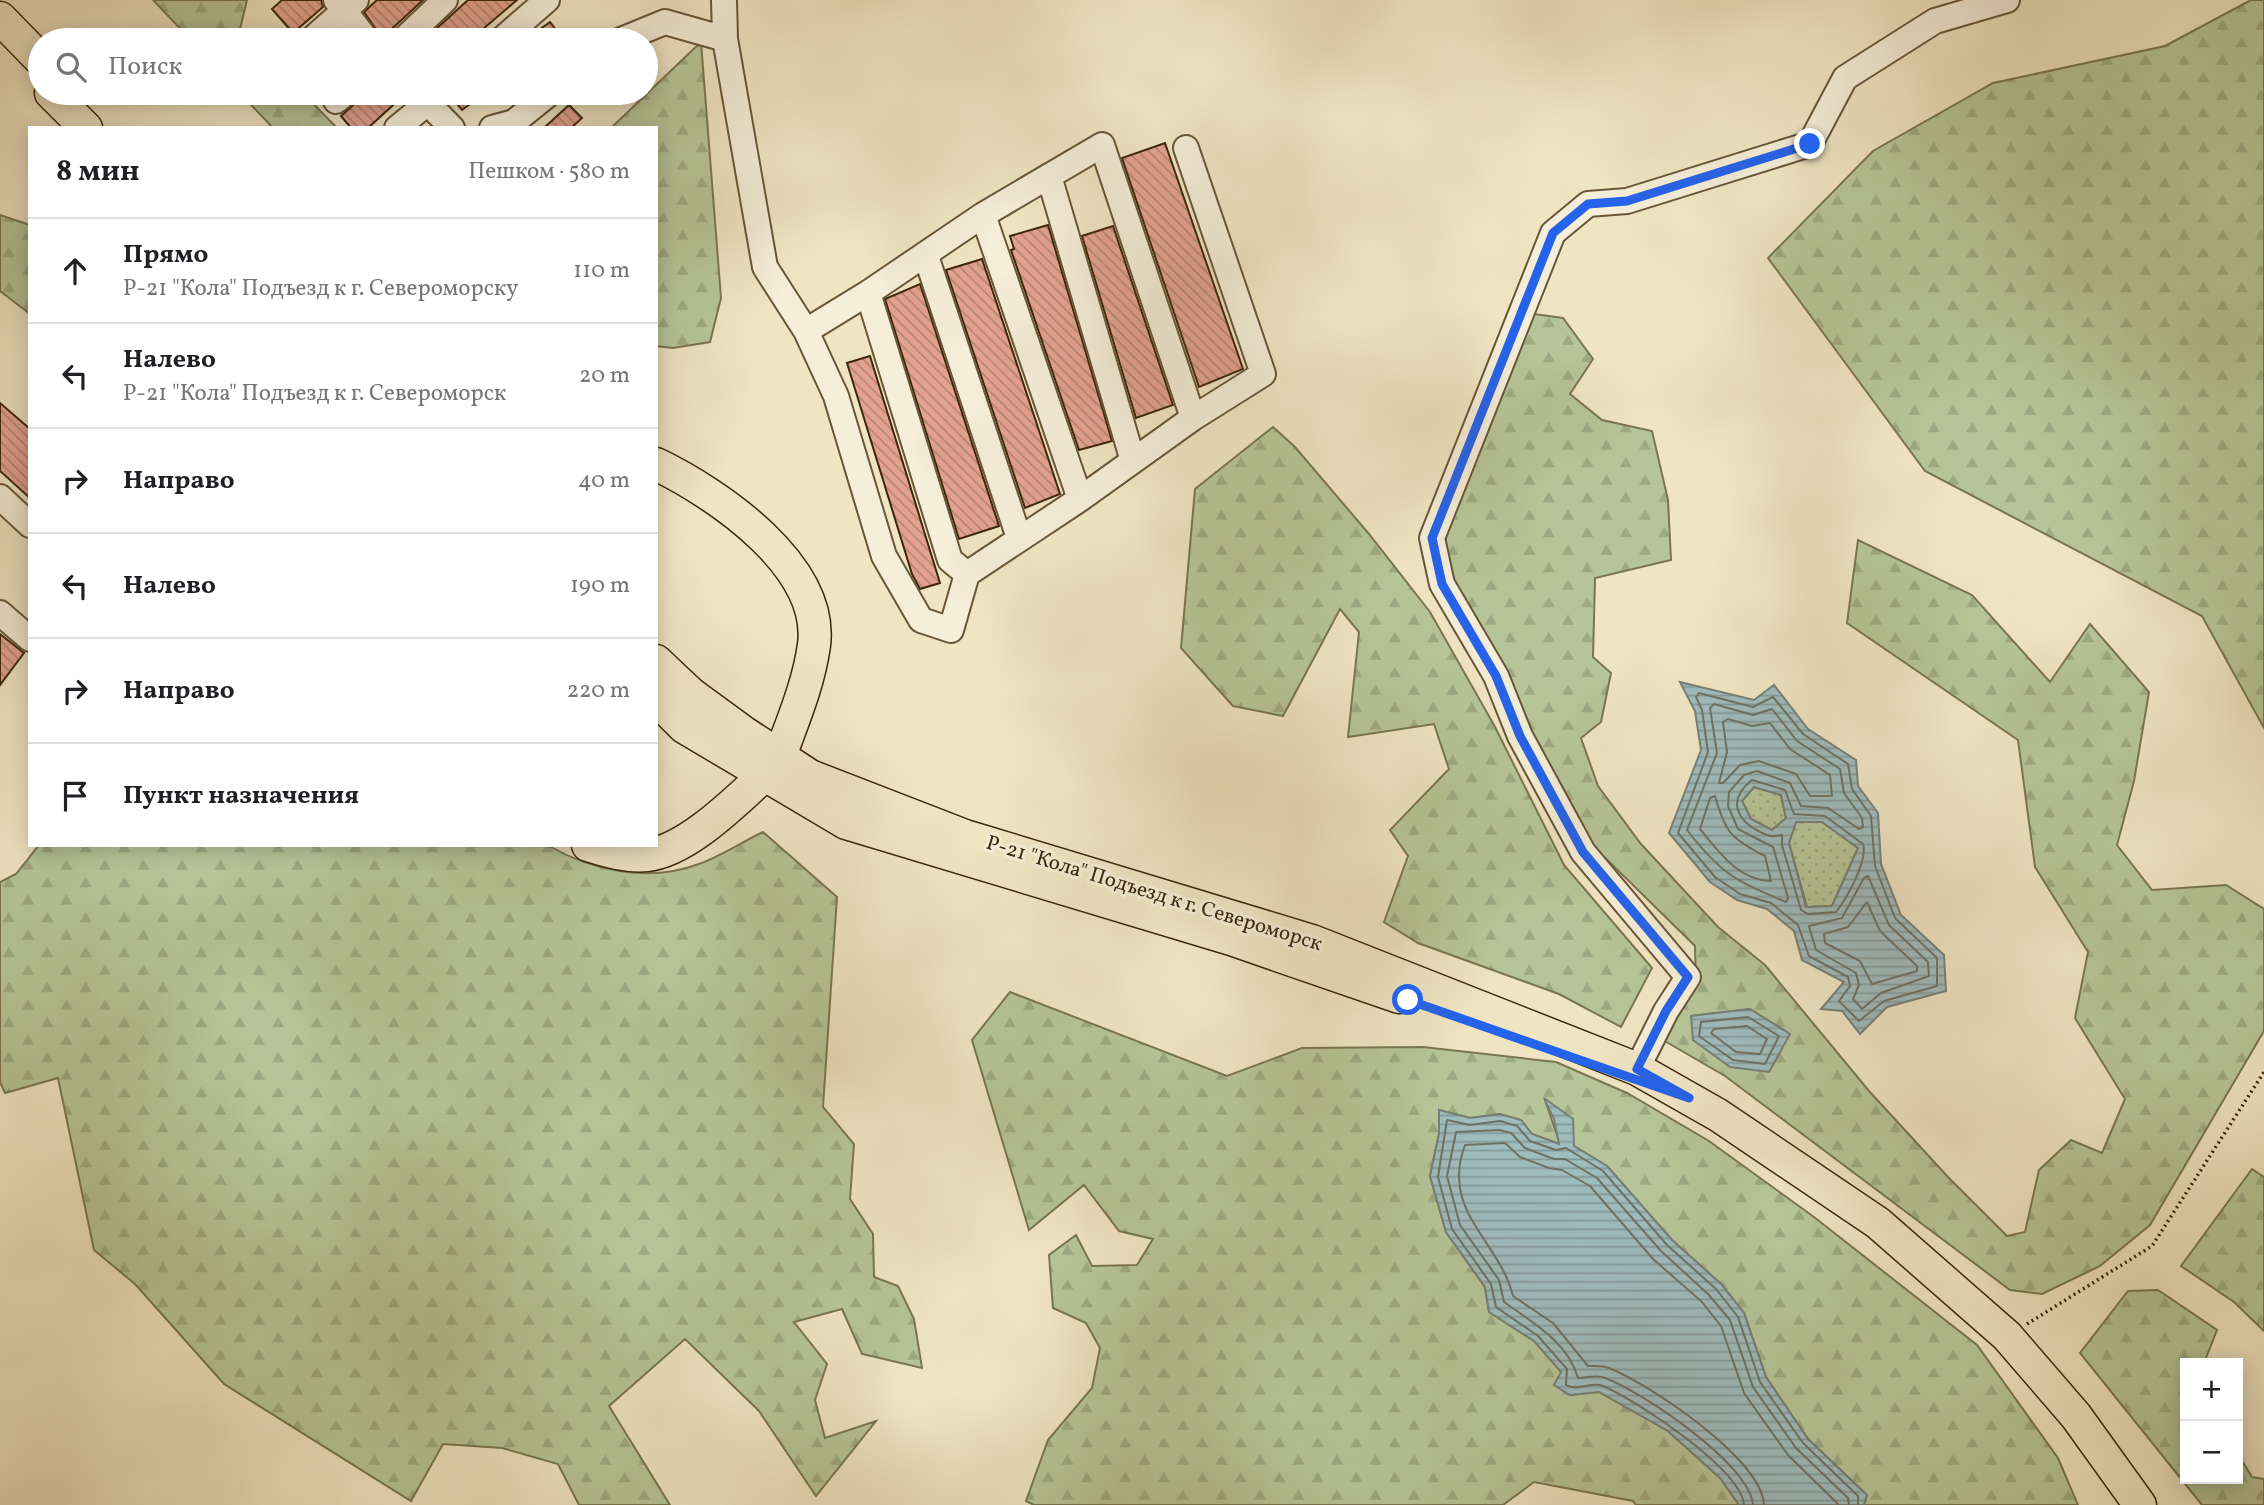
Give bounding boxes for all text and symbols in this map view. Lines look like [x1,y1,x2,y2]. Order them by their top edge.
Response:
search box [28,28,658,105]
icon: search [52,48,90,86]
text: Поиск [108,49,182,85]
route end [1794,128,1825,159]
text: 8 мин [56,151,140,193]
text: Пешком · 580 m [468,156,630,188]
text: Прямо [123,237,208,273]
icon: ahead [56,252,94,290]
text: 110 m [573,255,630,287]
text: Р-21 "Кола" Подъезд к г. Североморску [123,273,519,305]
text: Налево [123,342,216,378]
icon: left [56,357,94,395]
text: 20 m [579,360,630,392]
text: Р-21 "Кола" Подъезд к г. Североморск [123,378,506,410]
icon: right [56,462,94,500]
text: Направо [123,463,235,499]
text: 40 m [578,465,630,497]
icon: left [56,567,94,605]
text: Налево [123,568,216,604]
text: 190 m [570,570,630,602]
icon: right [56,672,94,710]
text: Направо [123,673,235,709]
text: 220 m [567,675,630,707]
icon: arrive [56,777,94,815]
text: Пункт назначения [123,778,359,814]
street label: Р-21 "Кола" Подъезд к г. Североморск [982,829,1326,959]
route start [1392,984,1423,1015]
map controls [2180,1358,2243,1484]
button: + [2180,1358,2243,1421]
button: − [2180,1421,2243,1484]

